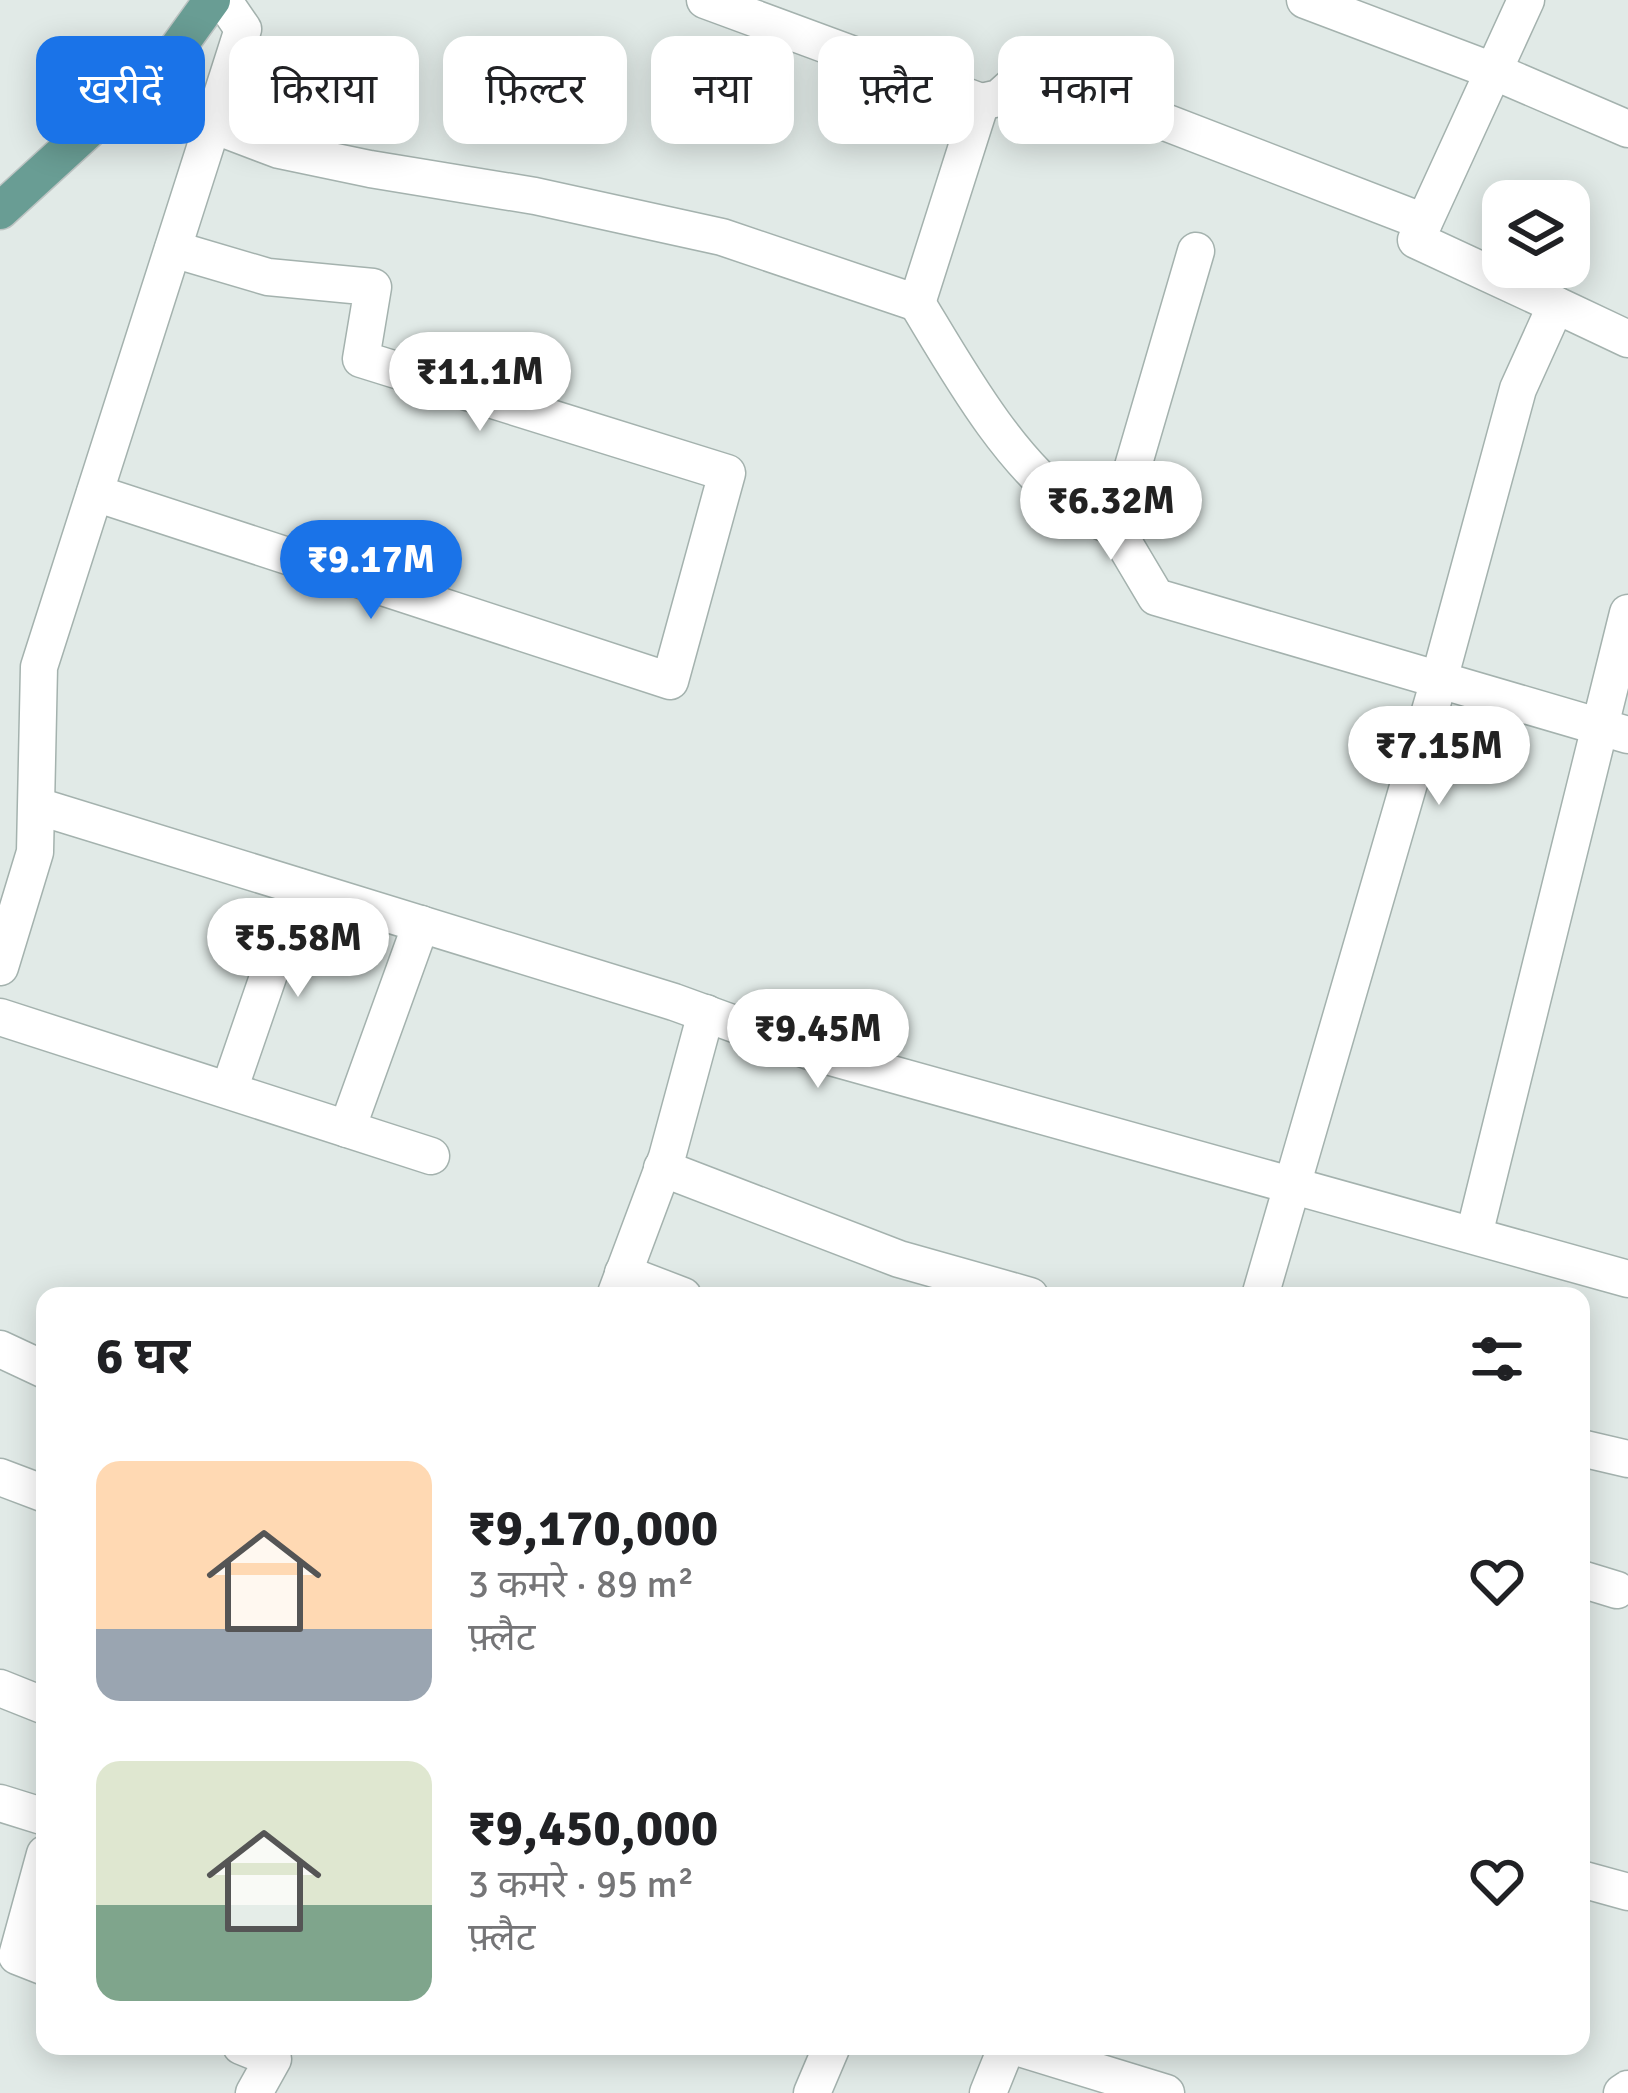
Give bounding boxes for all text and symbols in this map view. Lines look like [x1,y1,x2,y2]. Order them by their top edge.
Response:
chip: खरीदें [36,36,205,144]
chip: किराया [229,36,419,144]
chip: फ़िल्टर [443,36,627,144]
chip: नया [651,36,794,144]
chip: फ़्लैट [818,36,974,144]
chip: मकान [998,36,1174,144]
map controls [1482,180,1590,288]
button: layers [1482,180,1590,288]
pin: ₹11.1M [382,332,578,434]
text: ₹11.1M [416,347,544,395]
pin: ₹6.32M [1013,461,1209,563]
text: ₹6.32M [1047,476,1175,524]
pin: ₹9.17M [273,520,469,622]
text: ₹9.17M [307,535,435,583]
pin: ₹7.15M [1341,706,1537,808]
text: ₹7.15M [1375,721,1503,769]
pin: ₹5.58M [200,898,396,1000]
text: ₹5.58M [234,913,362,961]
pin: ₹9.45M [720,989,916,1091]
text: ₹9.45M [754,1004,882,1052]
text: 6 घर [96,1325,190,1388]
icon: filters [1464,1326,1530,1392]
text: ₹9,170,000 [468,1497,718,1560]
icon: home [192,1509,336,1653]
icon: heart [1464,1548,1530,1614]
text: 3 कमरे · 89 m² [468,1560,694,1608]
text: फ़्लैट [468,1613,535,1661]
text: ₹9,450,000 [468,1797,718,1860]
icon: home [192,1809,336,1953]
icon: heart [1464,1848,1530,1914]
text: 3 कमरे · 95 m² [468,1860,694,1908]
text: फ़्लैट [468,1913,535,1961]

